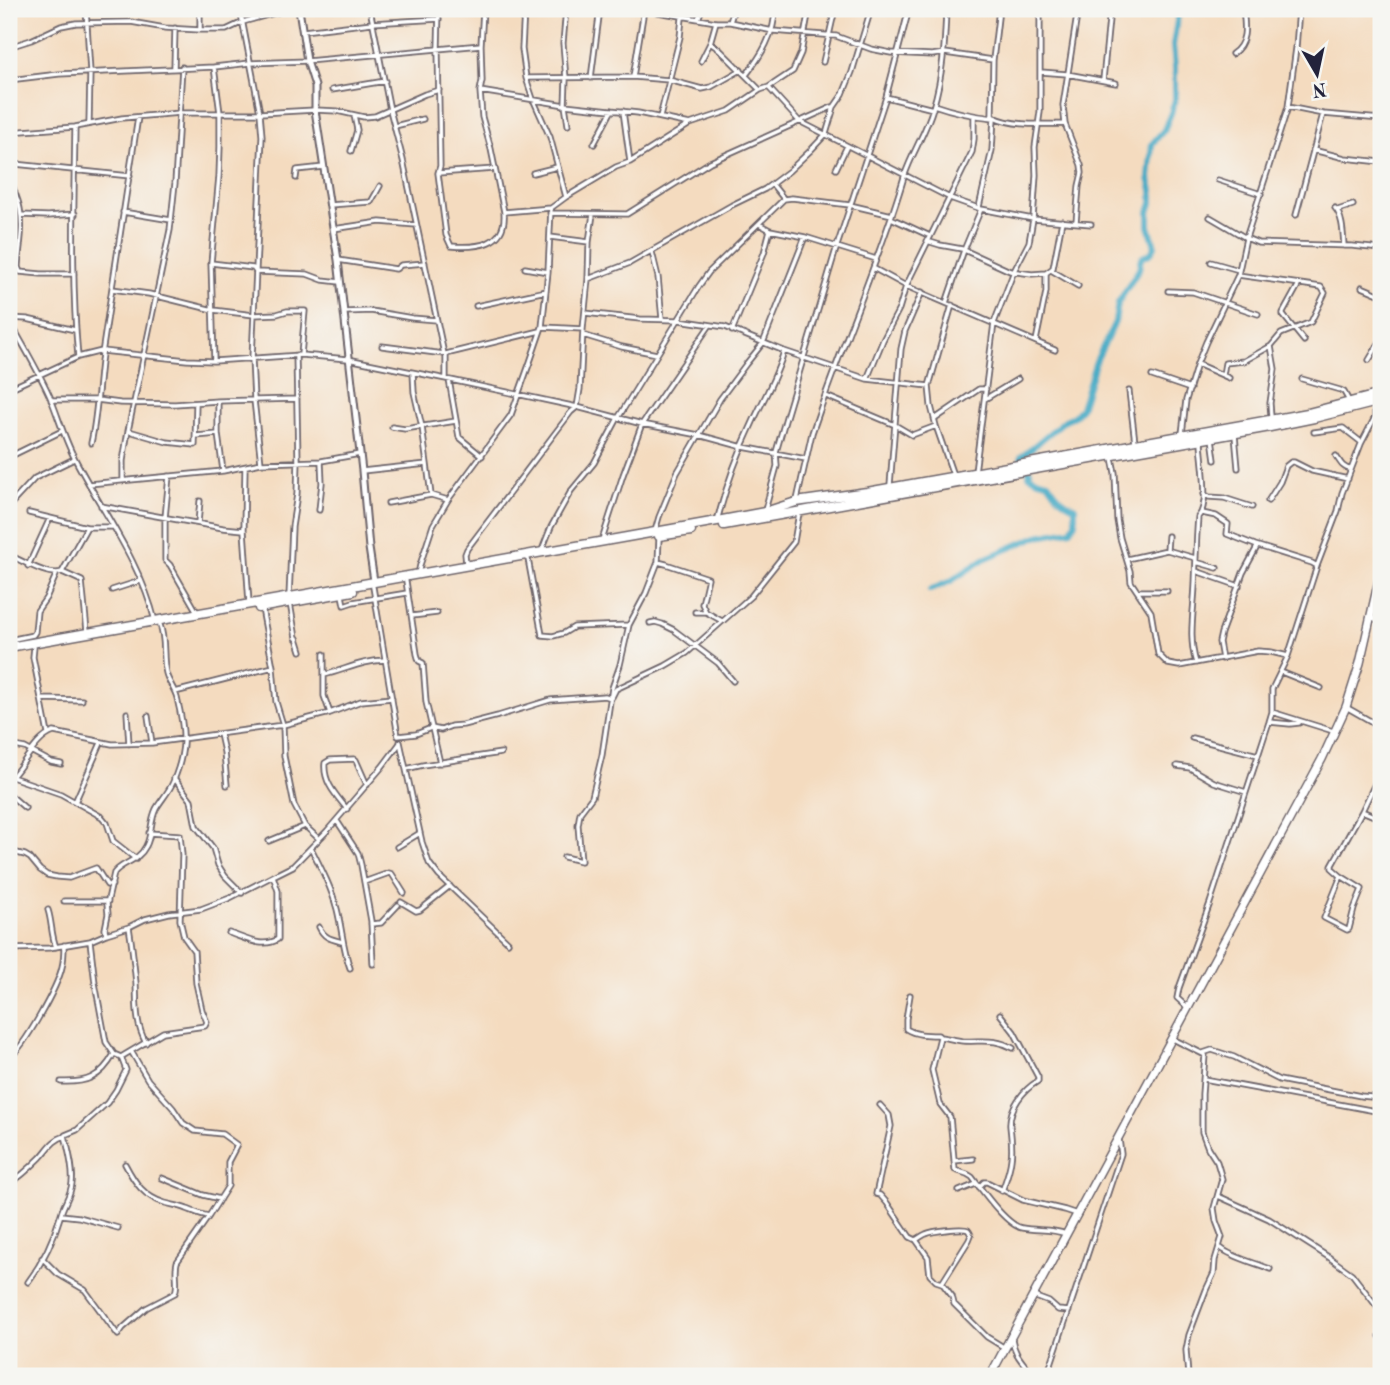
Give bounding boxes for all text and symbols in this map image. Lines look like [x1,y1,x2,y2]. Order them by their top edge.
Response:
north arrow [1282,38,1352,108]
text: N [1310,78,1328,99]

